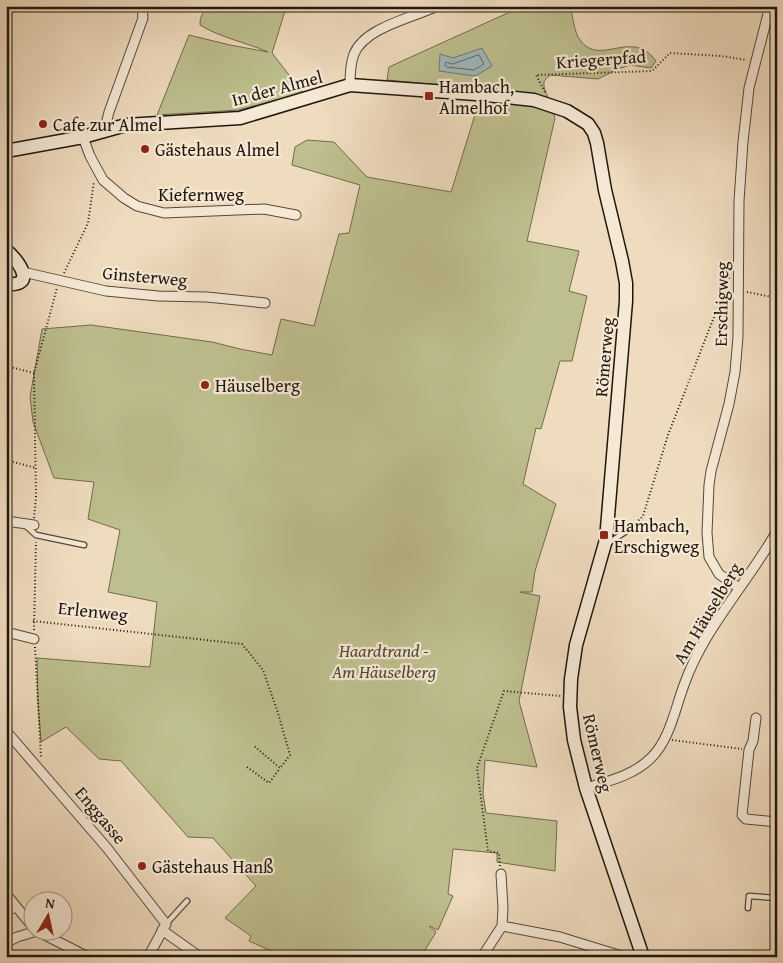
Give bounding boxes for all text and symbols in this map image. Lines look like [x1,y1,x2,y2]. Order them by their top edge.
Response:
street label: Kriegerpfad [555,42,647,76]
street label: In der Almel [228,63,326,113]
place label: Hambach, Almelhof [439,73,514,121]
marker: Hambach, Almelhof [423,90,435,102]
place label: Cafe zur Almel [53,111,163,138]
marker: Cafe zur Almel [37,118,49,130]
place label: Gästehaus Almel [155,136,280,163]
marker: Gästehaus Almel [139,143,151,155]
street label: Kiefernweg [158,181,244,208]
street label: Ginsterweg [102,259,189,293]
street label: Erschigweg [707,261,735,347]
street label: Römerweg [587,316,621,398]
place label: Häuselberg [215,372,300,399]
marker: Häuselberg [199,379,211,391]
place label: Hambach, Erschigweg [614,512,699,560]
marker: Hambach, Erschigweg [598,529,610,541]
street label: Am Häuselberg [666,557,748,669]
street label: Erlenweg [57,594,129,628]
park label: Haardtrand - Am Häuselberg [331,637,436,685]
street label: Römerweg [576,711,620,795]
street label: Enggasse [69,780,133,850]
place label: Gästehaus Hanß [152,853,274,880]
marker: Gästehaus Hanß [136,860,148,872]
north arrow [22,890,72,940]
text: N [44,893,57,914]

